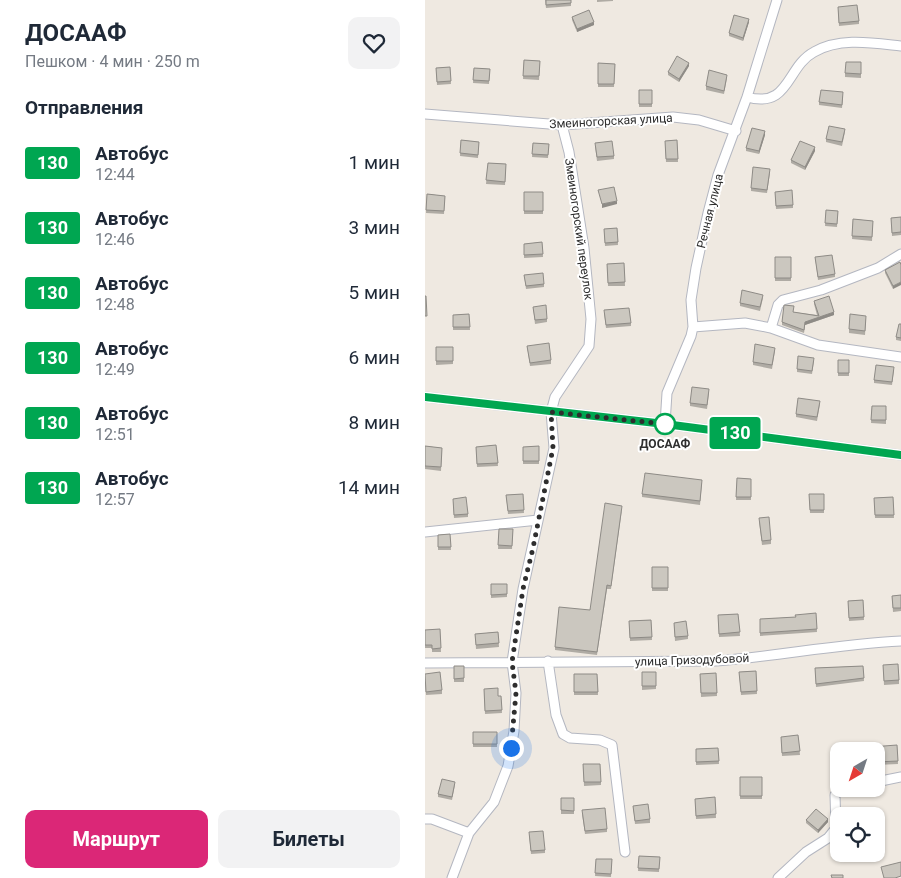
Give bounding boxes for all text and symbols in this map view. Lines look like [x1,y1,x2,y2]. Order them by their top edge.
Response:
button: heart [348,17,400,69]
text: ДОСААФ [25,19,127,47]
text: Пешком · 4 мин · 250 m [25,52,200,71]
text: Отправления [25,96,143,119]
street label: Змеиногорская улица [549,111,673,131]
text: Автобус [95,142,169,165]
text: 1 мин [349,151,400,174]
text: 130 [37,152,68,173]
street label: Змеиногорский переулок [562,157,596,301]
text: 12:44 [95,165,135,184]
street label: Речная улица [694,172,726,250]
text: Автобус [95,207,169,230]
text: 3 мин [349,216,400,239]
text: 130 [37,217,68,238]
text: 12:46 [95,230,135,249]
text: Автобус [95,272,169,295]
text: 5 мин [349,281,400,304]
text: 130 [37,282,68,303]
text: 12:48 [95,295,135,314]
text: Автобус [95,337,169,360]
text: 6 мин [349,346,400,369]
text: 130 [37,347,68,368]
text: 12:49 [95,360,135,379]
text: Автобус [95,402,169,425]
text: 8 мин [349,411,400,434]
text: 130 [37,412,68,433]
marker: ДОСААФ [654,413,676,435]
line badge: 130 [706,417,764,449]
text: 130 [720,422,750,443]
text: 12:51 [95,425,135,444]
place label: ДОСААФ [640,437,691,451]
text: Автобус [95,467,169,490]
text: 14 мин [338,476,400,499]
text: 130 [37,477,68,498]
text: 12:57 [95,490,135,509]
street label: улица Гризодубовой [634,651,750,669]
your location [499,736,524,761]
north arrow [830,742,885,798]
map controls [830,742,885,862]
button: locate [830,807,885,862]
button: Маршрут [25,810,208,868]
button: Билеты [218,810,400,868]

